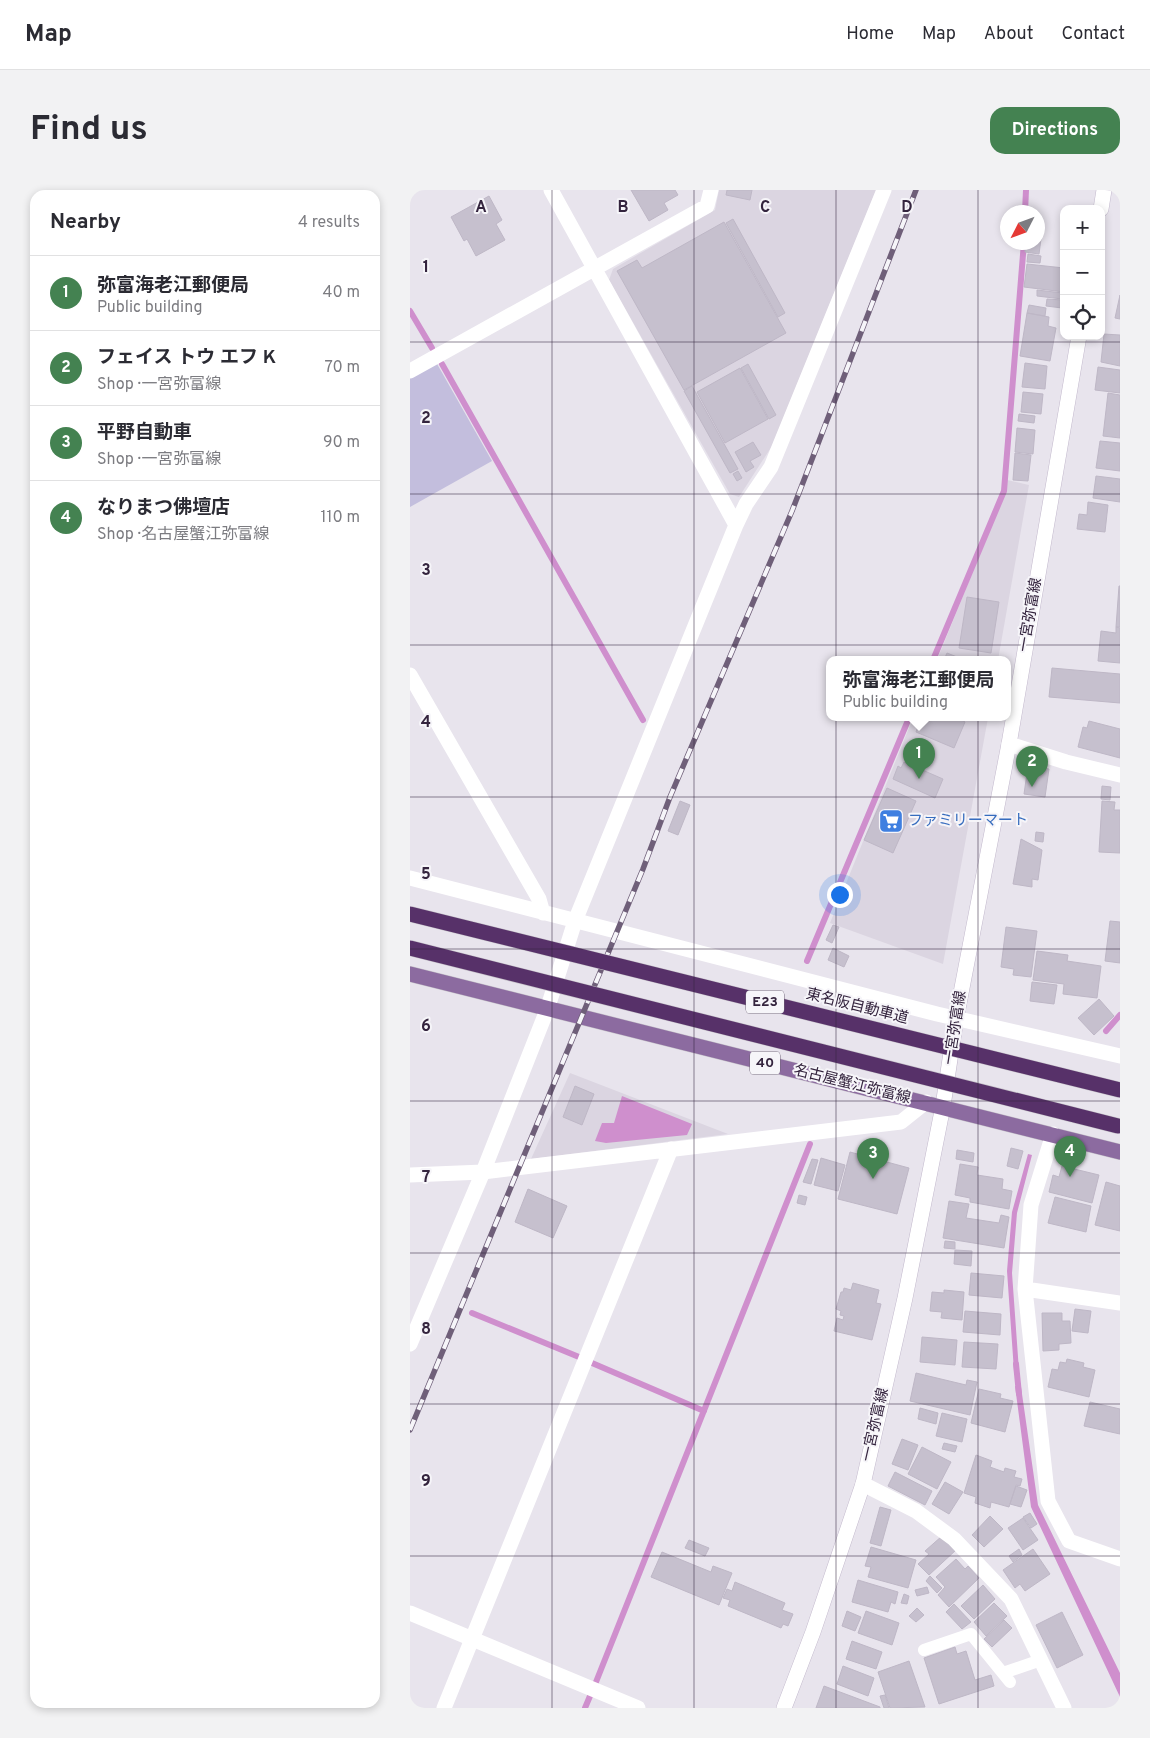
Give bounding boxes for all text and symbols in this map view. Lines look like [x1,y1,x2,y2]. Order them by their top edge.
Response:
text: Map [25,20,72,50]
text: Home [846,23,894,46]
text: Map [922,23,956,46]
text: About [984,23,1033,46]
text: Contact [1061,23,1125,46]
button: Directions [990,107,1120,154]
text: Find us [30,108,148,152]
text: A [475,198,487,218]
text: B [617,198,629,218]
text: C [760,198,770,218]
text: D [901,198,913,218]
north arrow [1000,205,1045,250]
map controls [1060,205,1105,340]
button: + [1060,205,1105,250]
text: Nearby [50,209,121,236]
text: 4 results [298,213,360,233]
button: − [1060,250,1105,295]
text: 1 [423,258,429,278]
text: 弥富海老江郵便局 [97,274,249,298]
text: 1 [63,283,69,303]
text: 40 m [322,283,360,303]
button: locate [1060,295,1105,340]
text: Public building [97,298,202,318]
text: フェイス トウ エフ K [97,346,276,370]
text: 2 [61,358,71,378]
text: 70 m [325,358,360,378]
text: Shop · 一宮弥富線 [97,375,221,395]
text: 2 [421,409,431,429]
text: 平野自動車 [97,421,192,445]
text: 3 [61,433,71,453]
text: 90 m [323,433,360,453]
text: Shop · 一宮弥富線 [97,450,221,470]
text: なりまつ佛壇店 [97,496,230,520]
text: 4 [61,508,71,528]
text: 110 m [320,508,360,528]
text: Shop · 名古屋蟹江弥富線 [97,525,269,545]
text: 3 [421,561,431,581]
street label: 一宮弥富線 [1015,576,1047,654]
popup [826,656,1011,721]
text: 弥富海老江郵便局 [842,669,995,693]
text: Public building [842,693,948,713]
text: 4 [421,713,431,733]
pin: 1 [903,738,935,779]
pin: 2 [1016,746,1048,787]
supermarket icon: ファミリーマート [878,808,904,834]
place label: ファミリーマート [908,812,1028,831]
text: 5 [421,865,431,885]
your location [827,882,853,908]
street label: 東名阪自動車道 [804,985,910,1029]
street label: 一宮弥富線 [941,989,971,1067]
road number: E23 [746,990,784,1014]
text: 6 [421,1017,431,1037]
road number: 40 [750,1051,780,1074]
street label: 名古屋蟹江弥富線 [791,1061,913,1109]
pin: 4 [1054,1136,1086,1177]
pin: 3 [857,1138,889,1179]
text: 7 [422,1168,430,1188]
text: 8 [421,1320,431,1340]
street label: 一宮弥富線 [858,1386,894,1464]
text: 9 [421,1472,431,1492]

